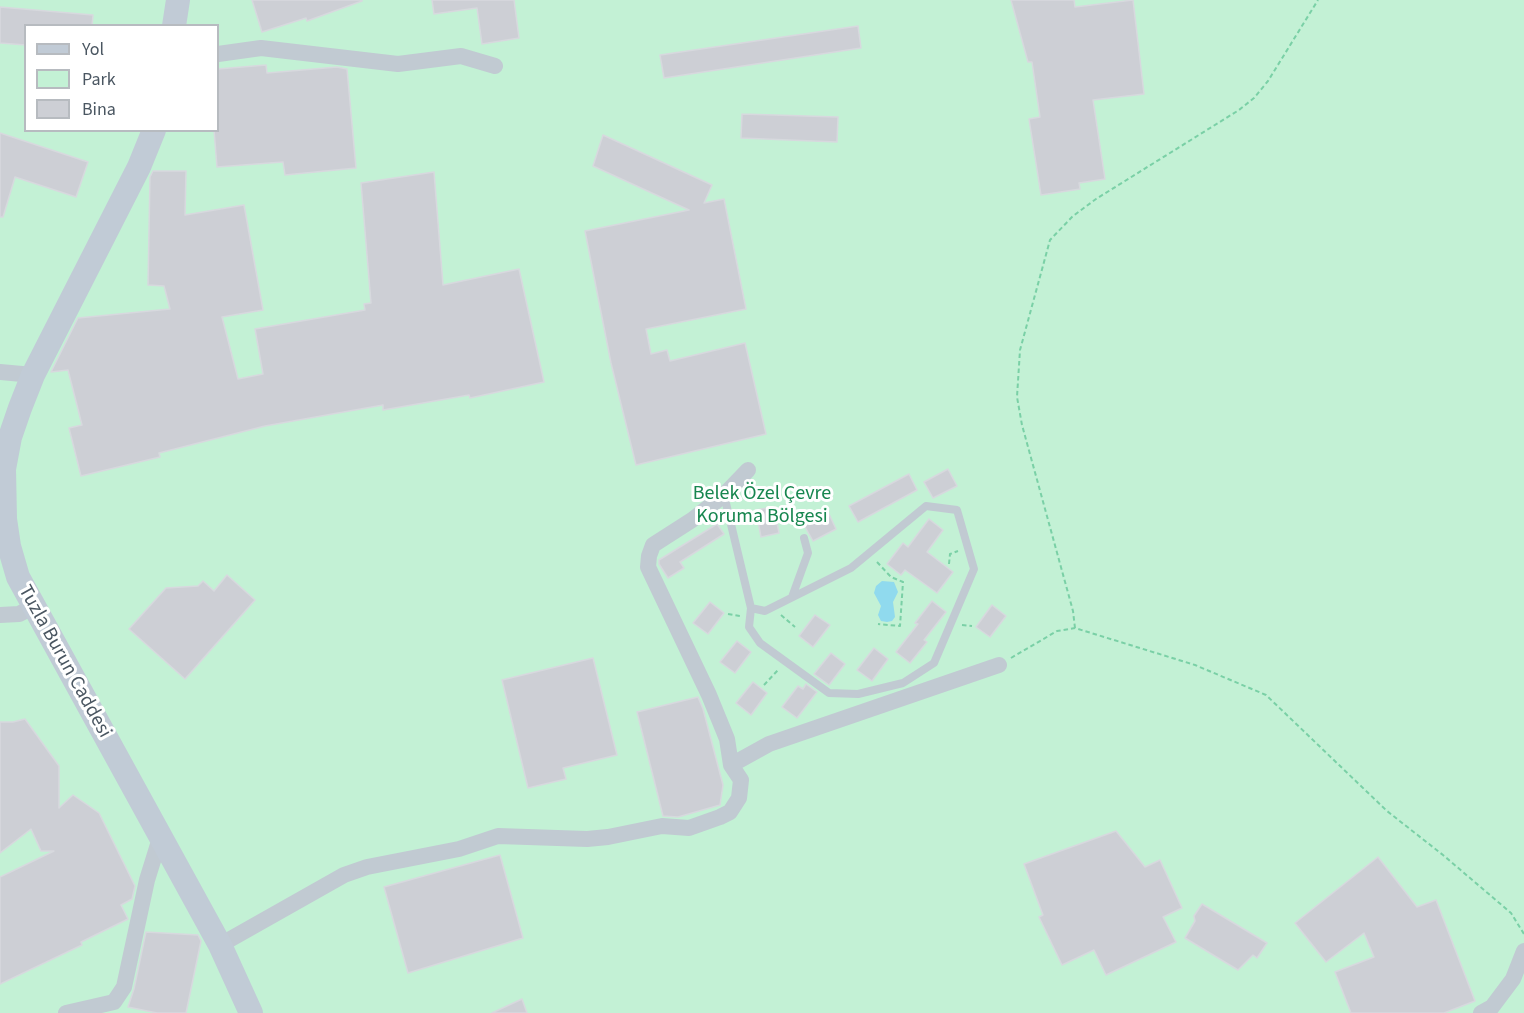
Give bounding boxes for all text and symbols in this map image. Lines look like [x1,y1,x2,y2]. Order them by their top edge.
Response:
legend [24,24,219,132]
text: Yol [82,37,104,62]
text: Park [82,67,116,92]
text: Bina [82,97,116,122]
park label: Belek Özel Çevre Koruma Bölgesi [693,483,831,530]
street label: Tuzla Burun Caddesi [12,582,116,742]

